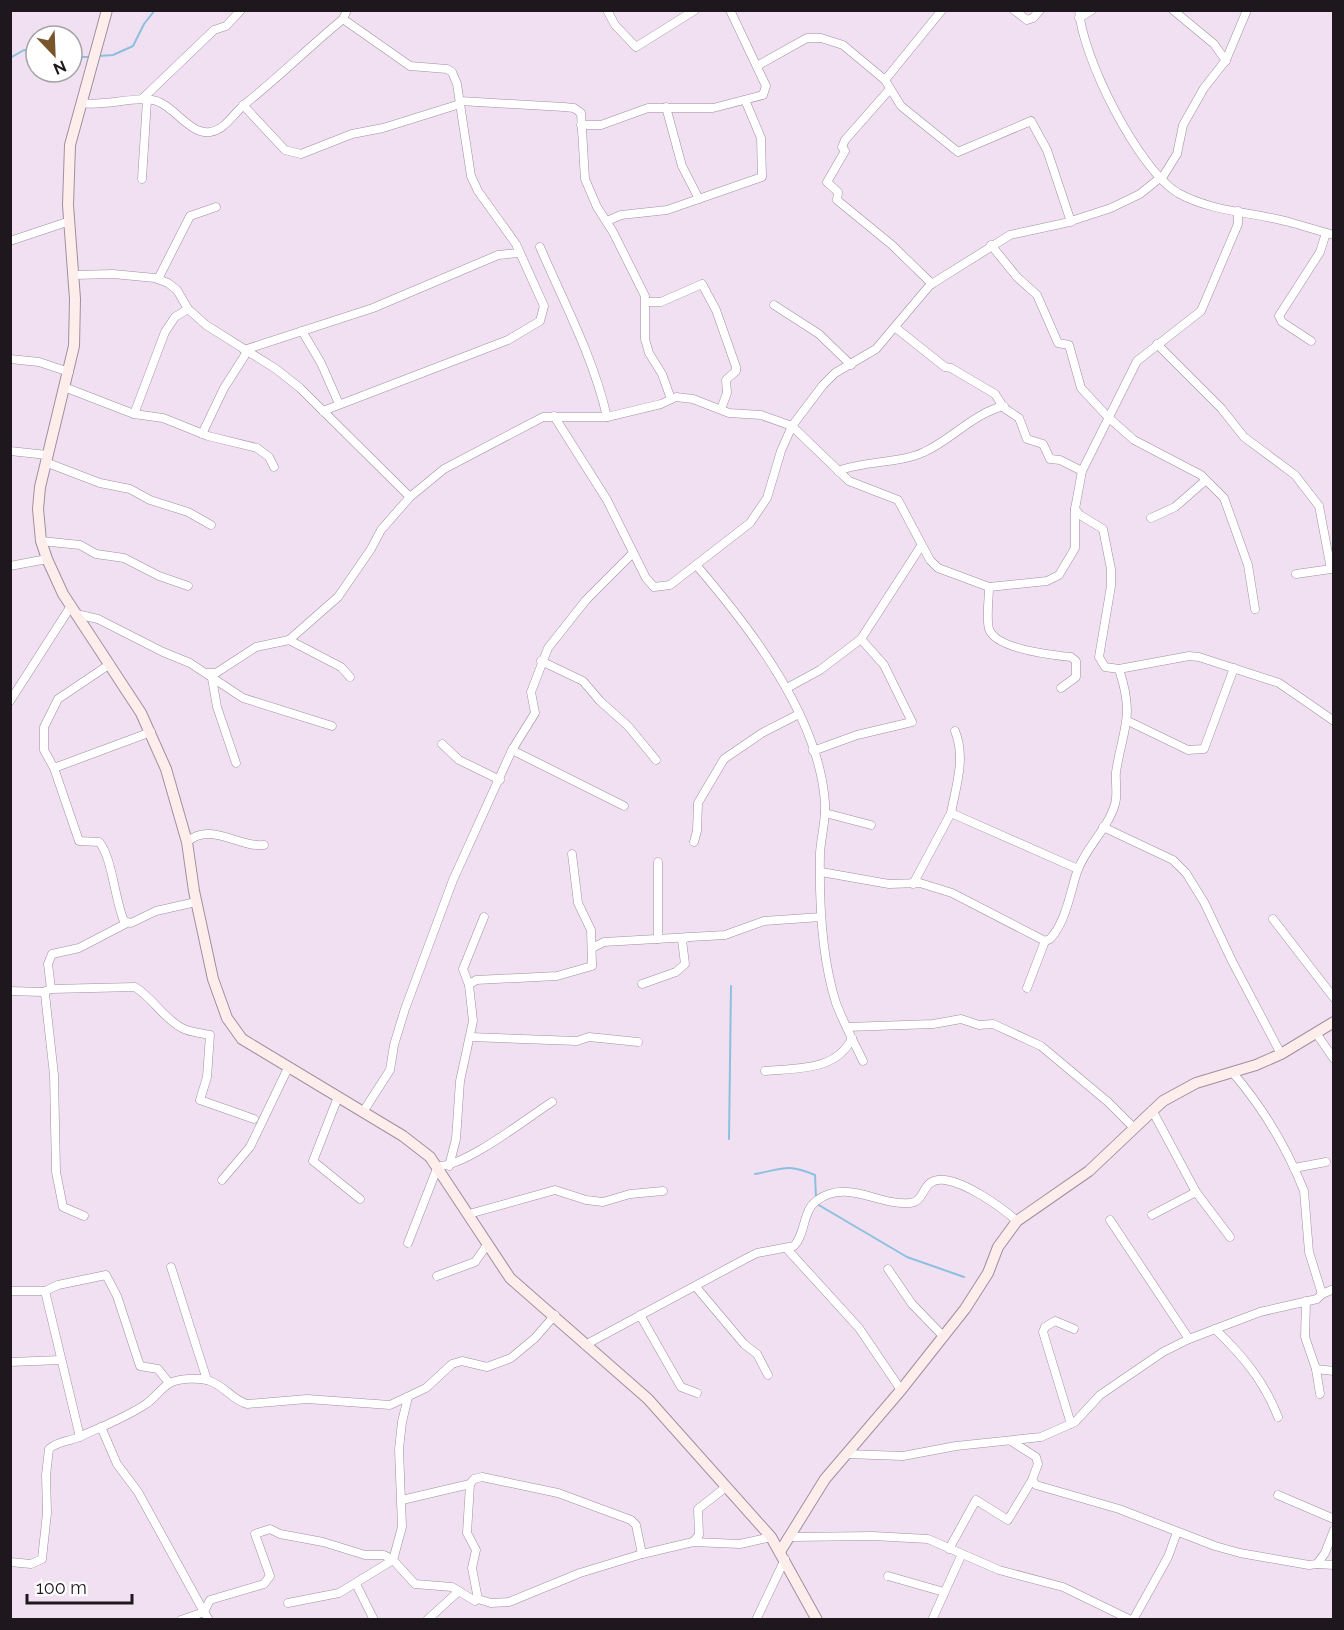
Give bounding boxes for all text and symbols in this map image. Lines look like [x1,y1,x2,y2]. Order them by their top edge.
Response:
north arrow [24,24,84,84]
text: N [50,56,69,78]
scale bar [27,1567,132,1605]
text: 100 m [36,1577,87,1598]

